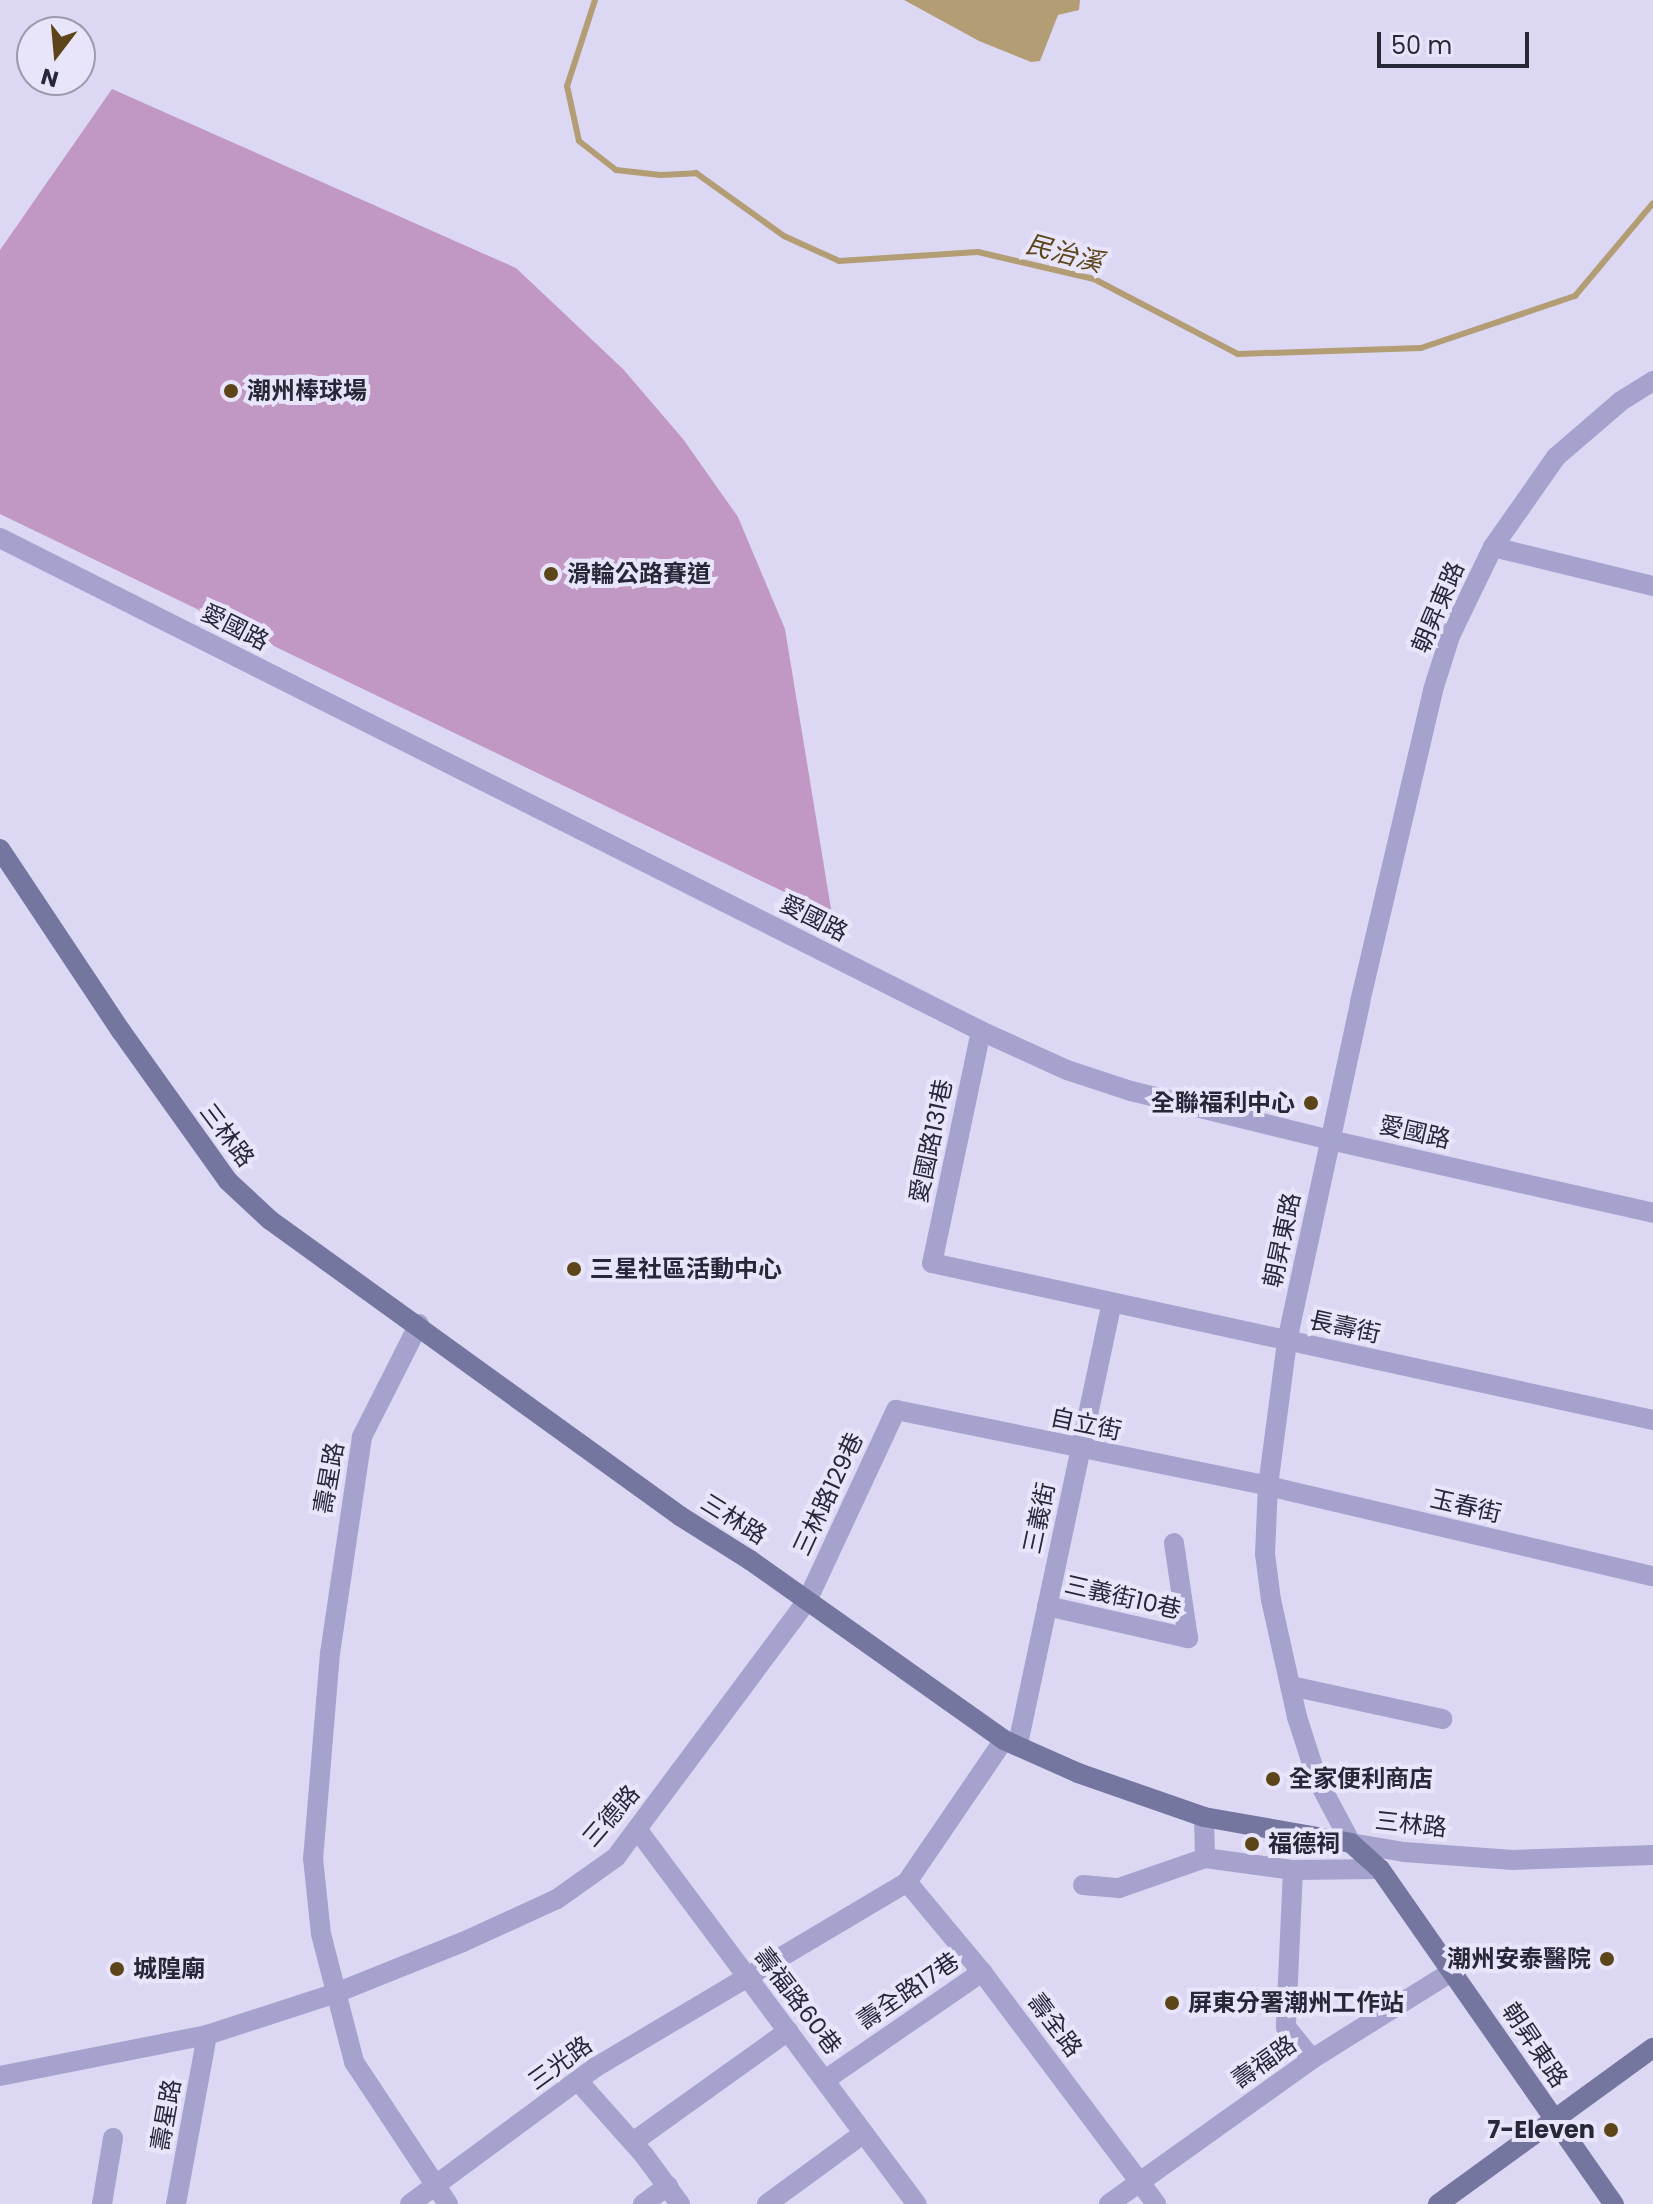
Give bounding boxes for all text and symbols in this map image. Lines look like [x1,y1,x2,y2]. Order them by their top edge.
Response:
north arrow [16,16,96,96]
scale bar [1381,16,1533,66]
text: 50 m [1391,29,1452,62]
text: N [38,60,62,95]
water label: 民治溪 [1022,229,1106,279]
place label: 潮州棒球場 [247,377,367,405]
marker: 潮州棒球場 [222,382,240,400]
street label: 朝昇東路 [1406,557,1470,657]
place label: 滑輪公路賽道 [567,560,711,588]
marker: 滑輪公路賽道 [542,565,560,583]
street label: 愛國路 [196,598,274,656]
street label: 愛國路 [775,889,853,947]
street label: 愛國路131巷 [904,1077,958,1205]
place label: 全聯福利中心 [1151,1089,1295,1117]
marker: 全聯福利中心 [1302,1094,1320,1112]
street label: 三林路 [194,1098,260,1172]
street label: 愛國路 [1377,1110,1453,1154]
street label: 朝昇東路 [1258,1190,1306,1290]
place label: 三星社區活動中心 [590,1255,782,1283]
marker: 三星社區活動中心 [565,1260,583,1278]
street label: 長壽街 [1307,1305,1383,1349]
street label: 自立街 [1048,1402,1124,1446]
street label: 三林路129巷 [787,1428,869,1560]
street label: 壽星路 [309,1440,349,1516]
street label: 三義街 [1017,1480,1061,1556]
street label: 玉春街 [1428,1484,1504,1528]
street label: 三林路 [696,1488,772,1550]
street label: 三義街10巷 [1062,1570,1184,1624]
place label: 全家便利商店 [1289,1765,1433,1793]
marker: 全家便利商店 [1264,1770,1282,1788]
street label: 三德路 [577,1779,645,1853]
street label: 三林路 [1374,1806,1448,1842]
place label: 福德祠 [1268,1830,1340,1858]
marker: 福德祠 [1243,1835,1261,1853]
street label: 壽福路60巷 [748,1942,848,2060]
place label: 潮州安泰醫院 [1447,1945,1591,1973]
street label: 壽全路17巷 [852,1946,964,2036]
marker: 潮州安泰醫院 [1598,1950,1616,1968]
place label: 城隍廟 [133,1955,205,1983]
marker: 城隍廟 [108,1960,126,1978]
street label: 壽全路 [1022,1988,1088,2062]
place label: 屏東分署潮州工作站 [1188,1989,1404,2017]
marker: 屏東分署潮州工作站 [1163,1994,1181,2012]
street label: 朝昇東路 [1496,1997,1574,2093]
street label: 三光路 [522,2030,598,2096]
street label: 壽福路 [1226,2030,1302,2094]
street label: 壽星路 [146,2077,186,2153]
place label: 7-Eleven [1487,2116,1595,2144]
marker: 7-Eleven [1602,2121,1620,2139]

